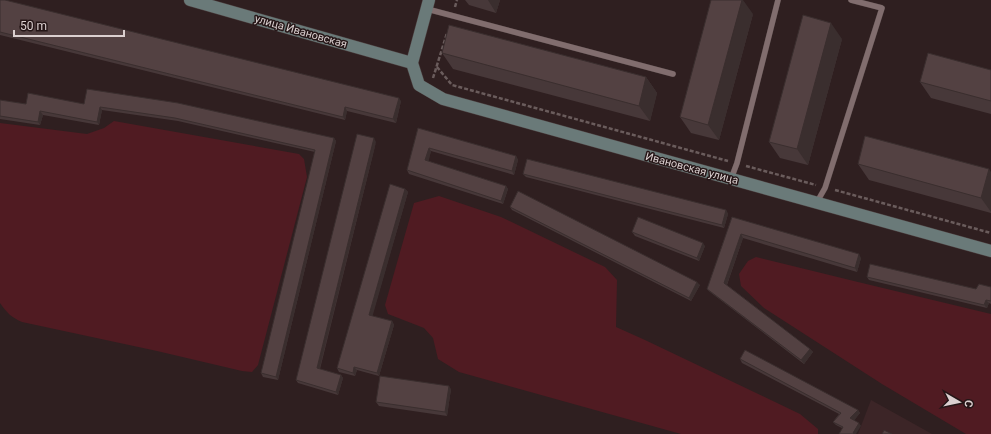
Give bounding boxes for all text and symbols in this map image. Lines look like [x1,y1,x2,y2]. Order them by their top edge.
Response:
scale bar [14,12,124,38]
street label: улица Ивановская [253,12,349,51]
text: 50 m [20,19,47,33]
street label: Ивановская улица [644,150,740,187]
north arrow [939,382,979,422]
text: С [961,399,975,408]

